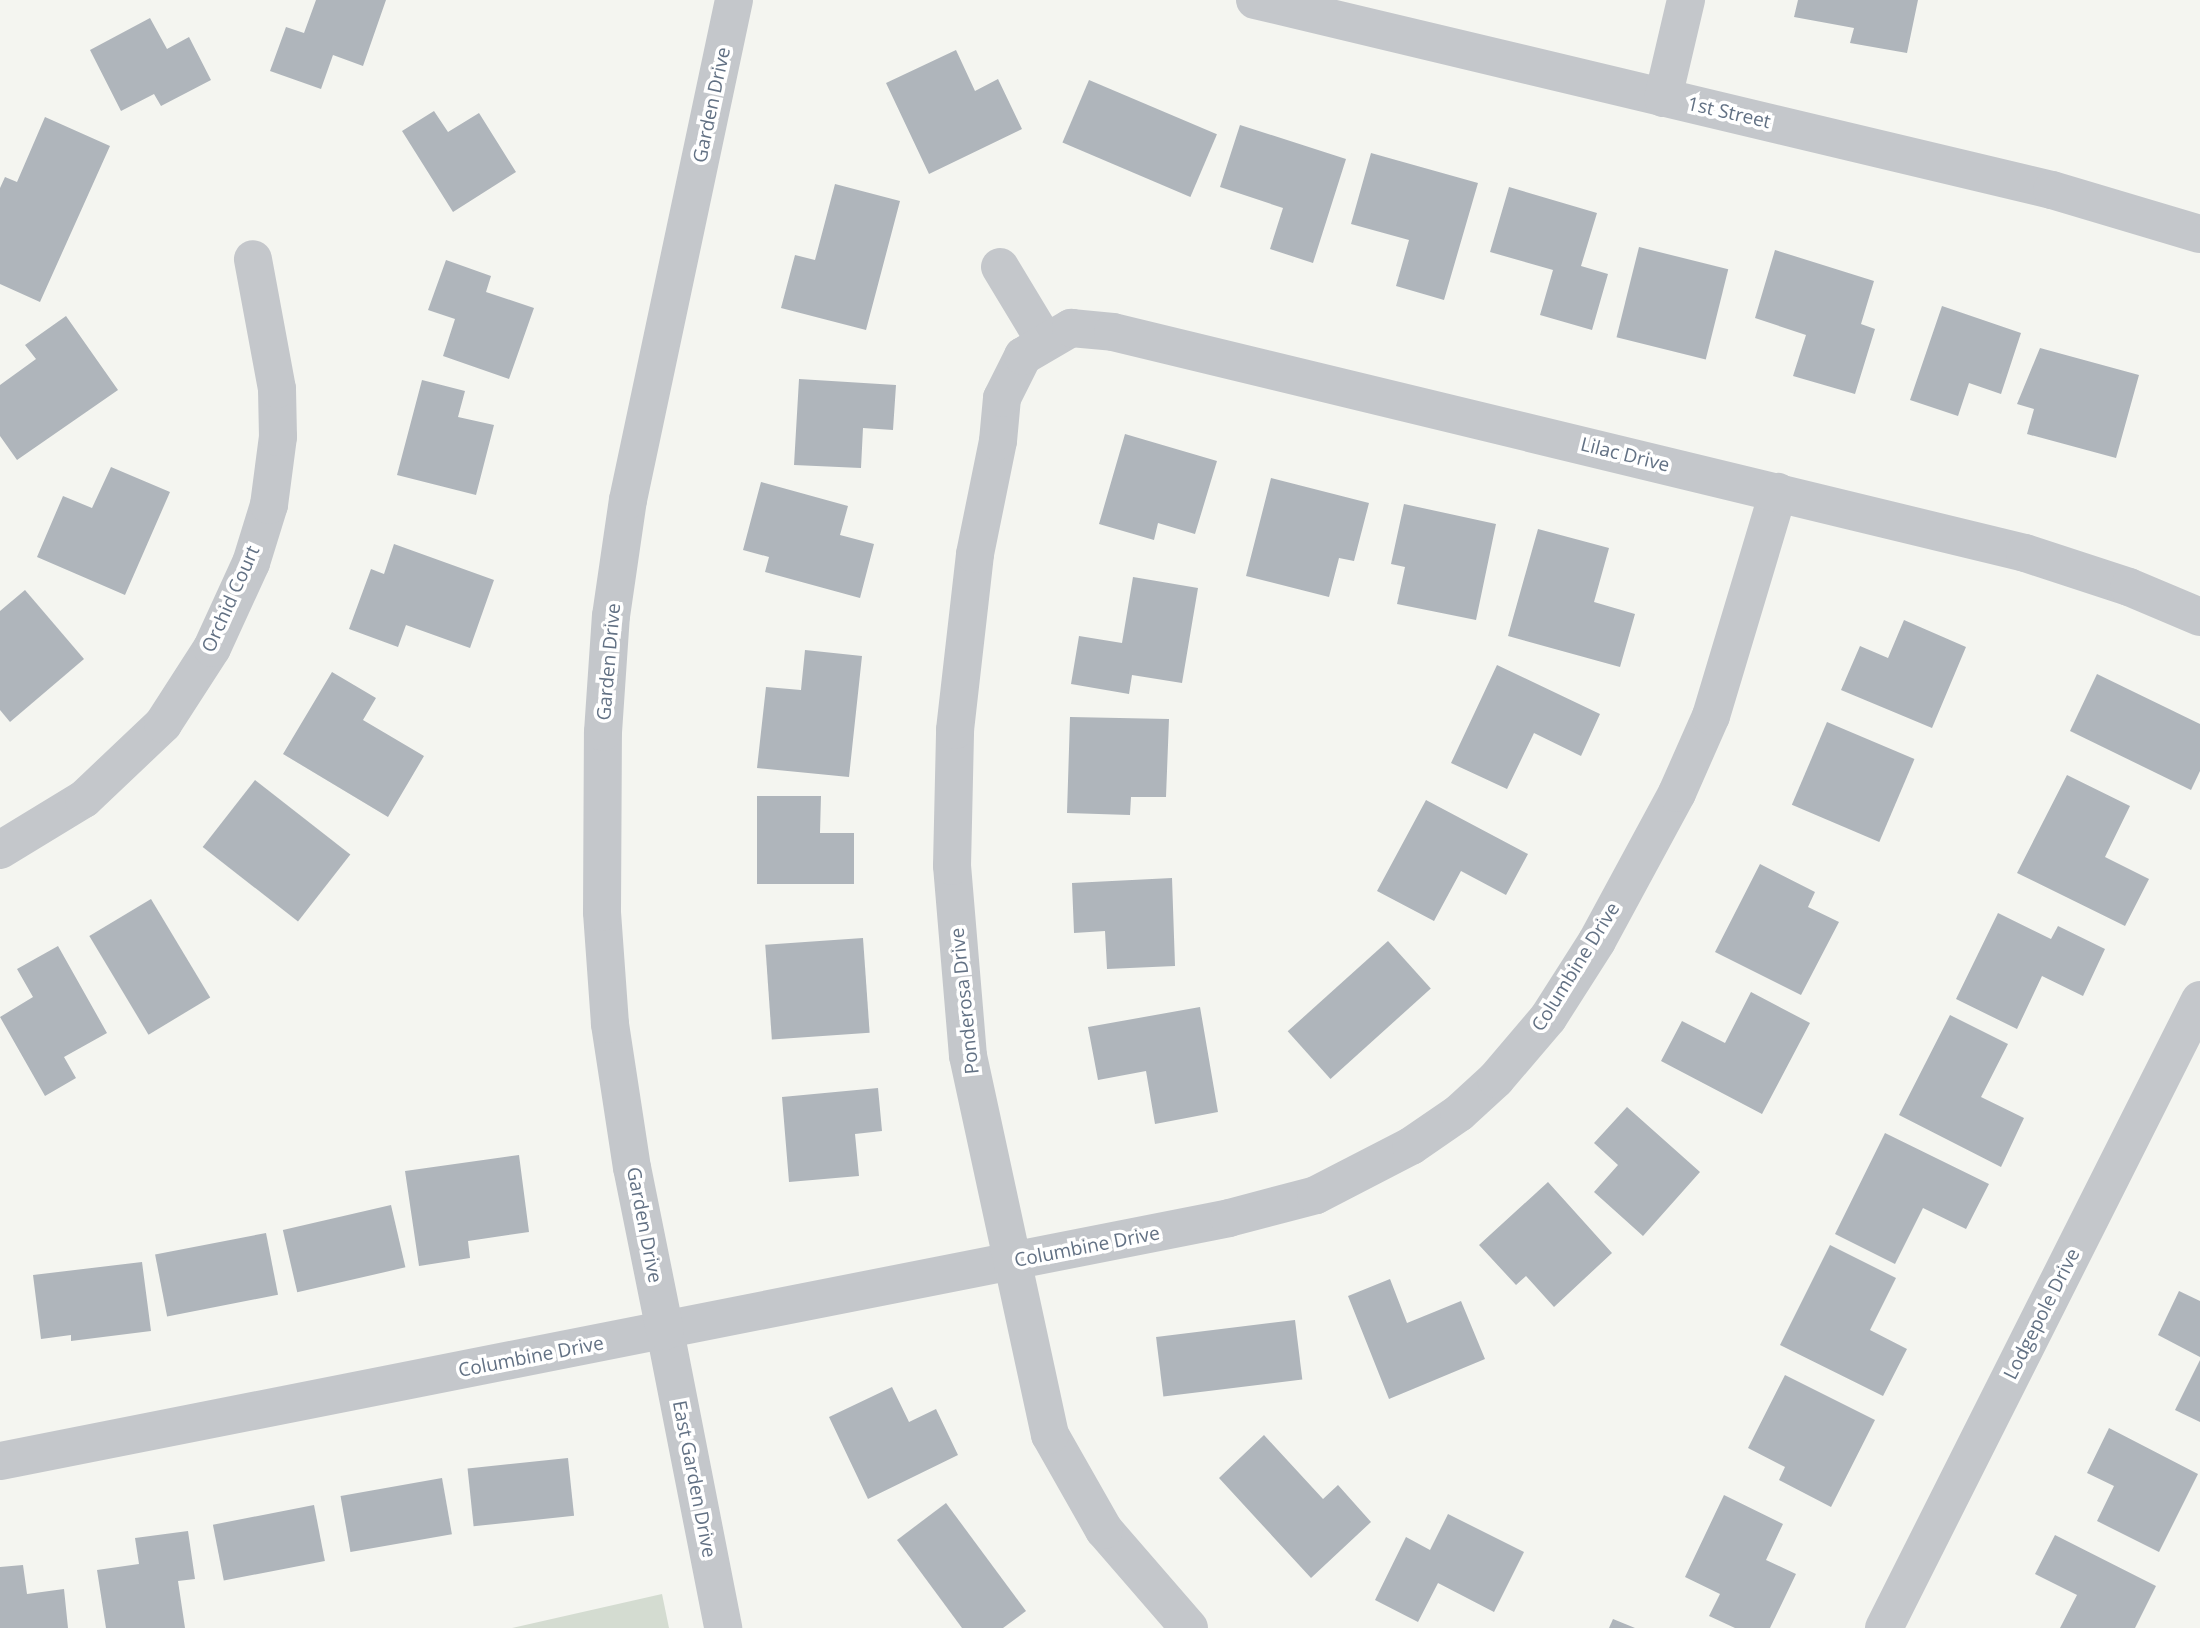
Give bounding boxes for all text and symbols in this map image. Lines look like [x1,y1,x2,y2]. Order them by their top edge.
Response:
street label: Garden Drive [689,45,735,165]
street label: 1st Street [1685,92,1773,134]
street label: Lilac Drive [1578,433,1672,477]
street label: Orchid Court [197,542,265,656]
street label: Garden Drive [593,602,625,722]
street label: Columbine Drive [1527,898,1625,1036]
street label: Ponderosa Drive [946,927,984,1075]
street label: Garden Drive [622,1165,666,1285]
street label: Columbine Drive [1012,1222,1162,1272]
street label: Lodgepole Drive [1999,1245,2085,1383]
street label: Columbine Drive [456,1332,606,1382]
street label: East Garden Drive [668,1399,720,1559]

